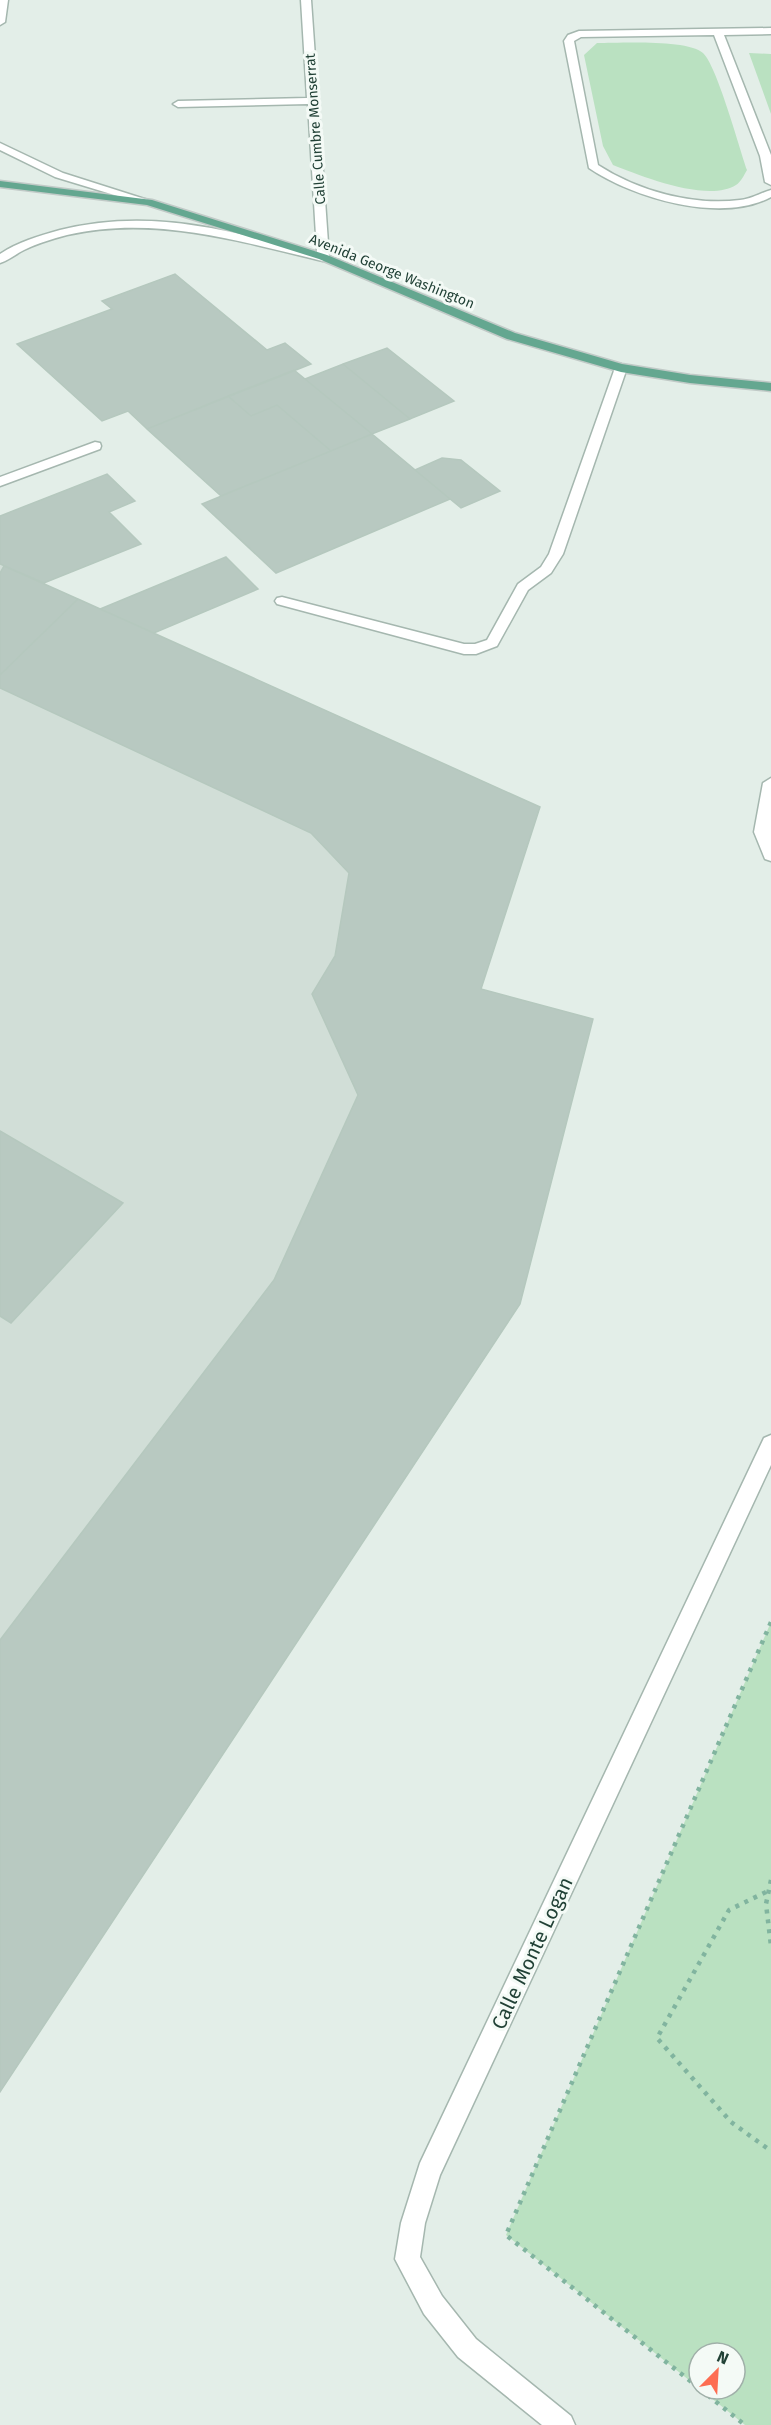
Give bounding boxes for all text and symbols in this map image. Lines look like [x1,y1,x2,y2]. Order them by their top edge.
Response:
street label: Calle Cumbre Monserrat [302,52,329,205]
street label: Avenida George Washington [307,231,477,312]
street label: Calle Monte Logan [486,1873,578,2033]
north arrow [687,2341,747,2401]
text: N [714,2347,732,2369]

